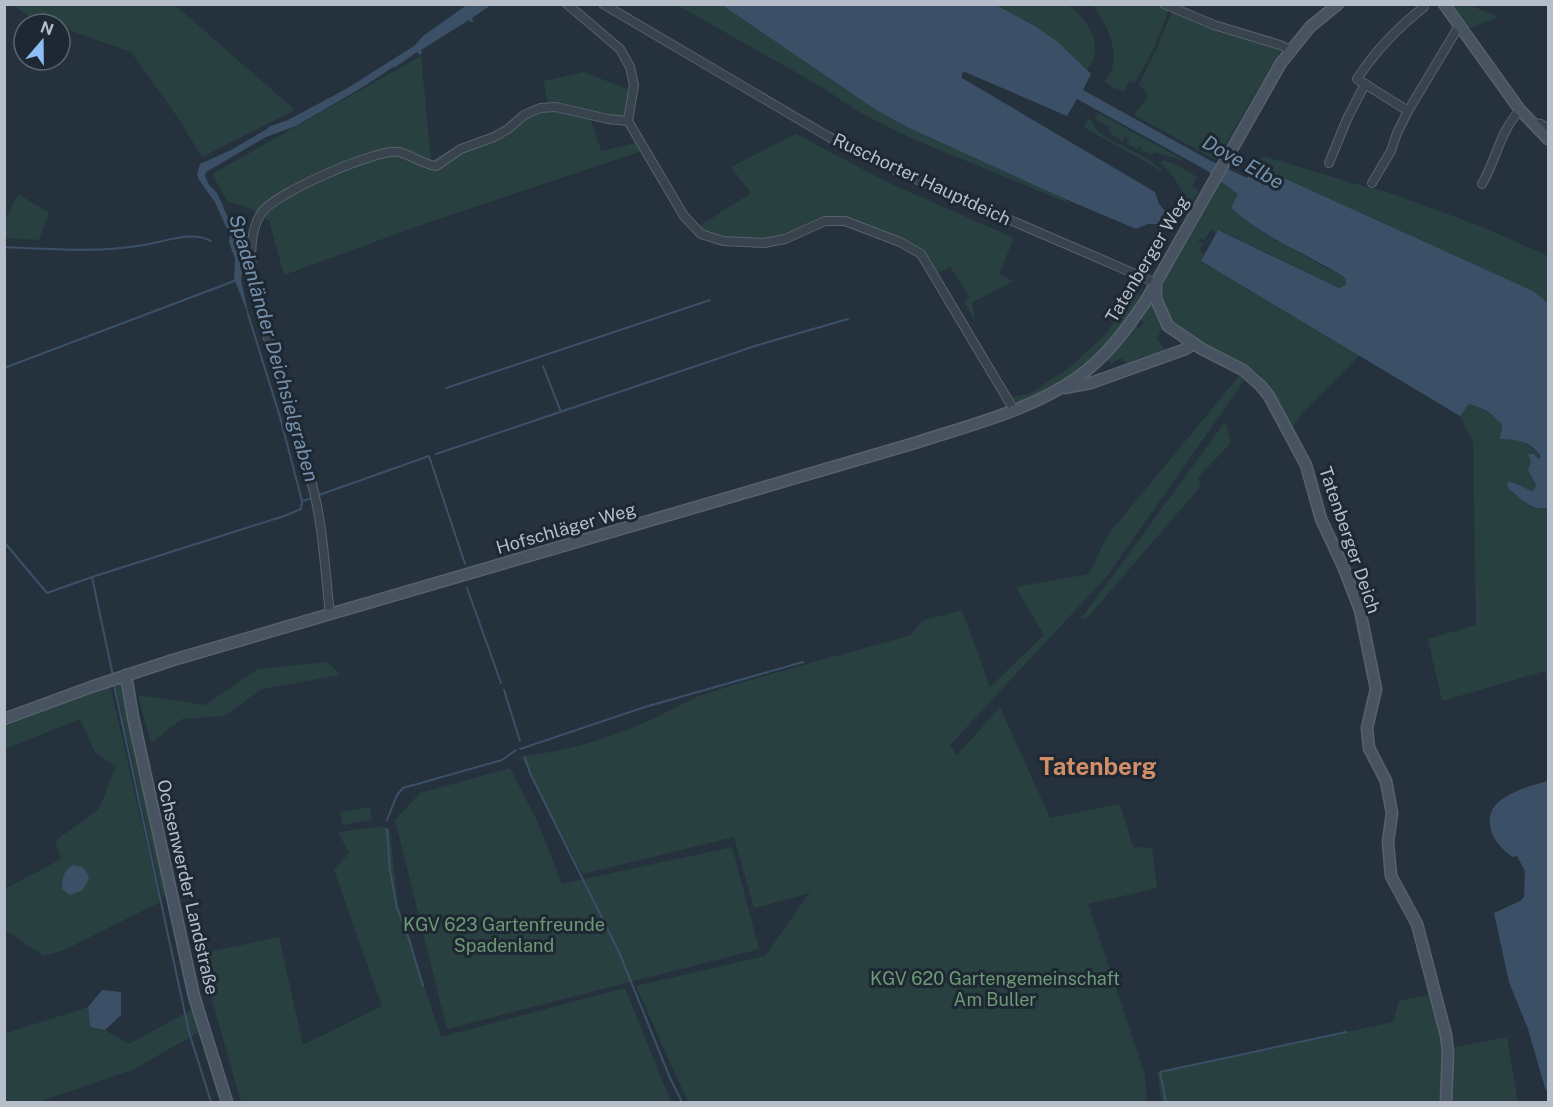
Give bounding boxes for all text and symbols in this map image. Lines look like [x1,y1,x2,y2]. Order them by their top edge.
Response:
north arrow [12,12,72,72]
text: N [38,17,56,39]
street label: Ruschorter Hauptdeich [830,129,1014,229]
water label: Dove Elbe [1198,130,1288,194]
street label: Tatenberger Weg [1101,192,1193,326]
water label: Spadenländer Deichsielgraben [224,211,324,485]
street label: Tatenberger Deich [1315,464,1385,616]
street label: Hofschläger Weg [494,498,638,558]
district label: Tatenberg [1039,752,1157,780]
street label: Ochsenwerder Landstraße [153,777,223,997]
park label: KGV 623 Gartenfreunde Spadenland [403,914,605,956]
park label: KGV 620 Gartengemeinschaft Am Buller [870,968,1120,1010]

